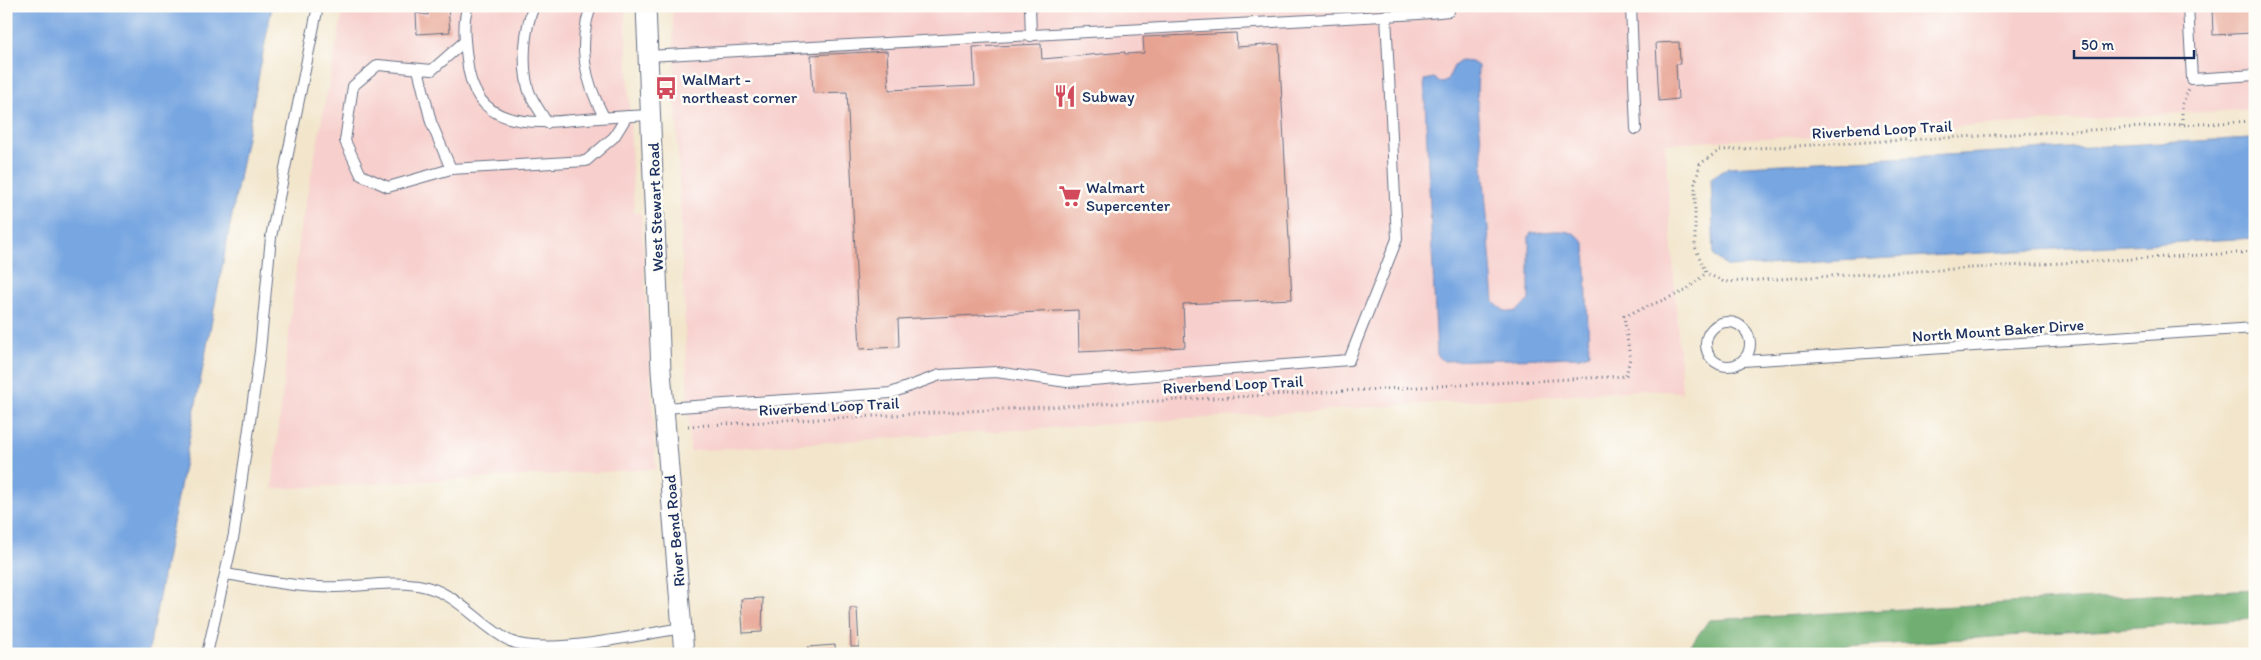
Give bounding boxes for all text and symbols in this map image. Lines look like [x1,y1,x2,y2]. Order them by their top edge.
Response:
scale bar [2074,28,2194,60]
text: 50 m [2081,36,2114,54]
place label: WalMart - northeast corner [682,70,798,107]
bus stop icon: WalMart - northeast corner [653,75,679,101]
restaurant icon: Subway [1052,83,1078,109]
place label: Subway [1082,87,1135,106]
street label: Riverbend Loop Trail [1811,116,1953,143]
street label: West Stewart Road [644,142,667,272]
place label: Walmart Supercenter [1086,178,1171,215]
supermarket icon: Walmart Supercenter [1057,183,1083,209]
street label: North Mount Baker Dirve [1911,315,2085,346]
street label: Riverbend Loop Trail [1162,371,1304,398]
street label: Riverbend Loop Trail [758,393,900,420]
street label: River Bend Road [660,474,689,588]

